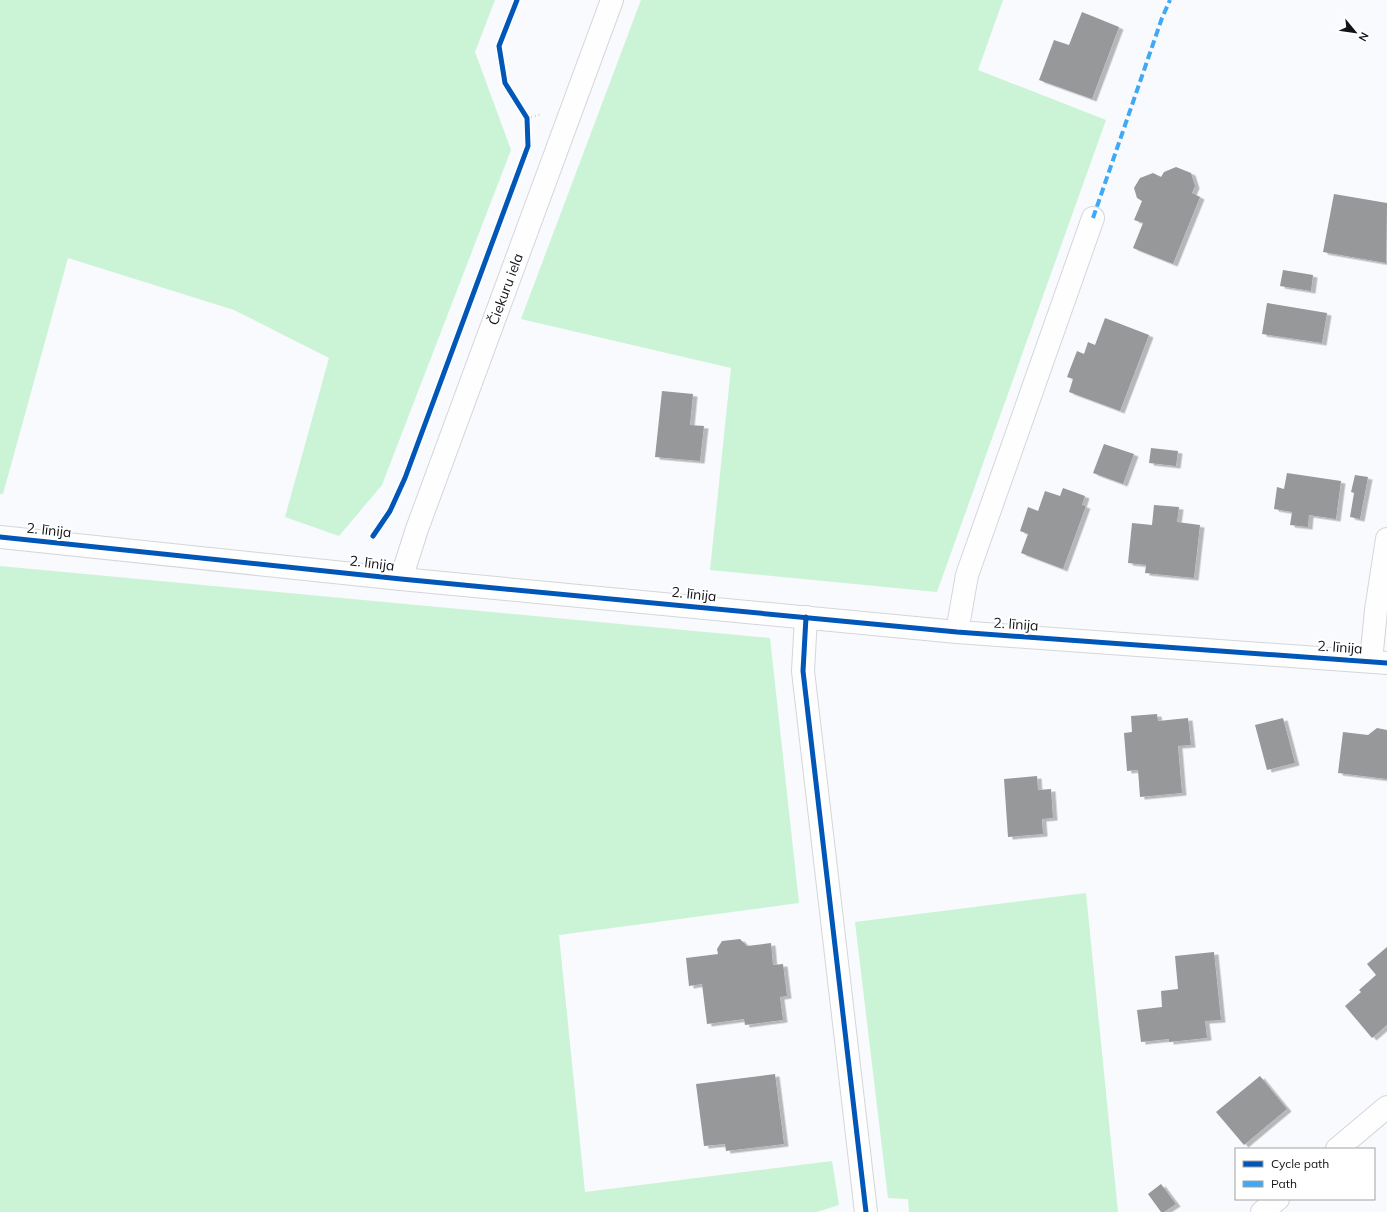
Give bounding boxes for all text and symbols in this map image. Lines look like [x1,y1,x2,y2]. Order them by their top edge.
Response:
north arrow [1335,12,1375,52]
text: N [1356,30,1372,44]
street label: Čiekuru iela [484,251,527,328]
street label: 2. līnija [26,519,72,541]
street label: 2. līnija [348,551,396,575]
street label: 2. līnija [671,583,717,605]
street label: 2. līnija [993,613,1039,635]
street label: 2. līnija [1317,636,1363,658]
legend [1235,1148,1375,1200]
text: Cycle path [1271,1156,1329,1171]
text: Path [1271,1176,1297,1191]

